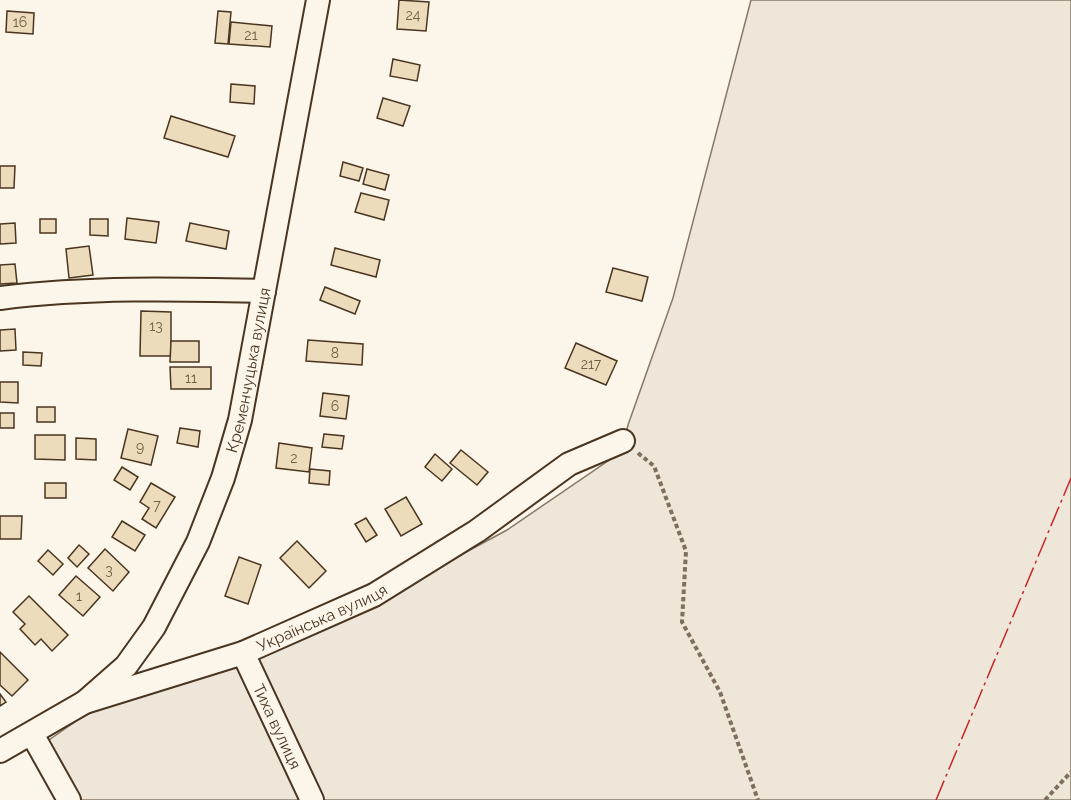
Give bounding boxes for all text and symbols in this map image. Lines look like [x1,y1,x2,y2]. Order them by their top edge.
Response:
house number: 24 [406,7,421,23]
house number: 16 [13,14,27,30]
house number: 21 [244,27,258,43]
street label: Кременчуцька вулиця [221,286,274,455]
house number: 13 [149,318,163,334]
house number: 8 [331,345,339,361]
house number: 217 [581,356,602,372]
house number: 11 [185,370,197,386]
house number: 6 [331,398,339,414]
house number: 9 [136,439,144,455]
house number: 2 [290,450,298,466]
house number: 7 [153,497,161,513]
house number: 3 [105,562,113,578]
street label: Українська вулиця [254,580,391,655]
house number: 1 [76,588,82,604]
street label: Тиха вулиця [249,681,306,772]

